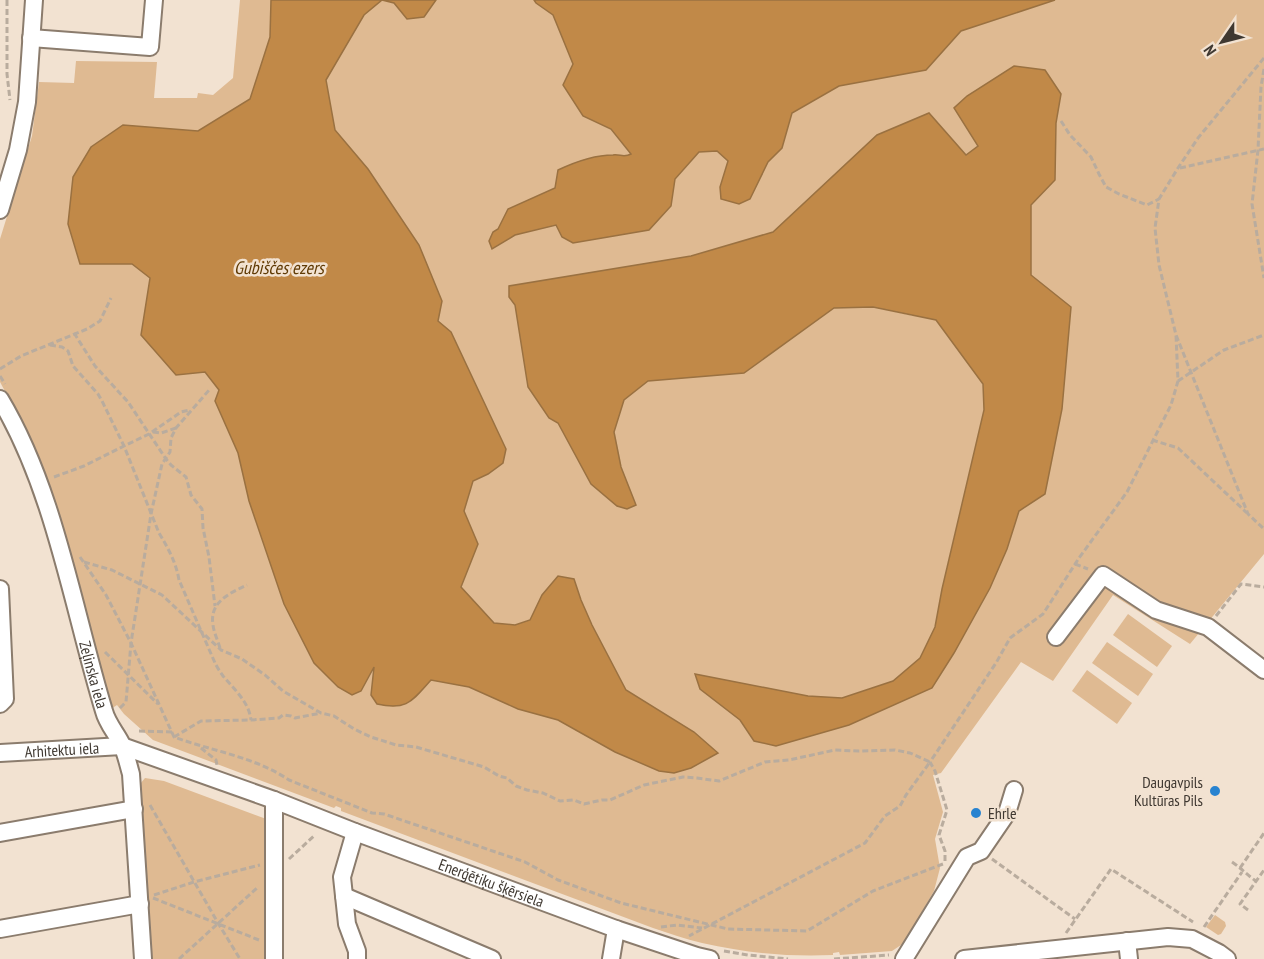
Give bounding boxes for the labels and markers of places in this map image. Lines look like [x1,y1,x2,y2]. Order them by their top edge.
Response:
place label: Daugavpils Kultūras Pils [1134,772,1203,810]
marker: Daugavpils Kultūras Pils [1208,784,1222,798]
place label: Ehrle [988,803,1017,823]
marker: Ehrle [969,806,983,820]

